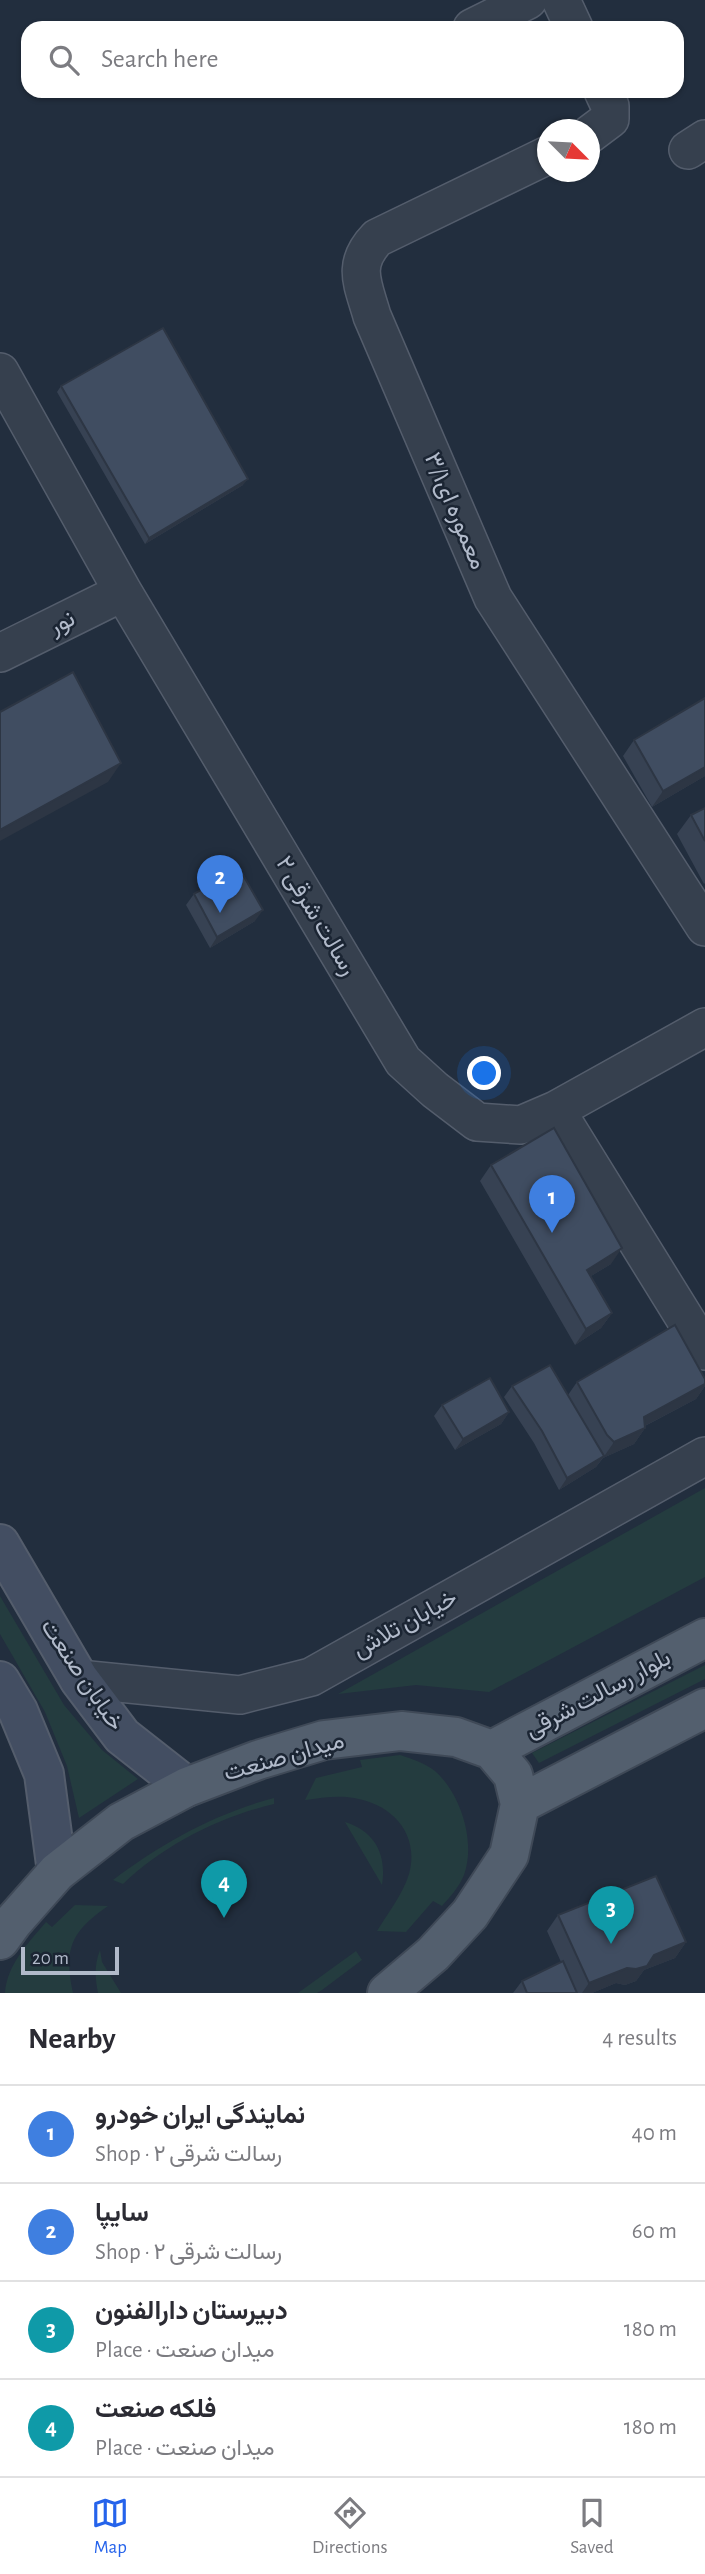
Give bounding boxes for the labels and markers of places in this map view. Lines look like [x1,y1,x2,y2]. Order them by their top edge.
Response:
pin: 2 [197,855,243,913]
pin: 1 [529,1175,575,1233]
pin: 4 [201,1860,247,1918]
pin: 3 [588,1886,634,1944]

